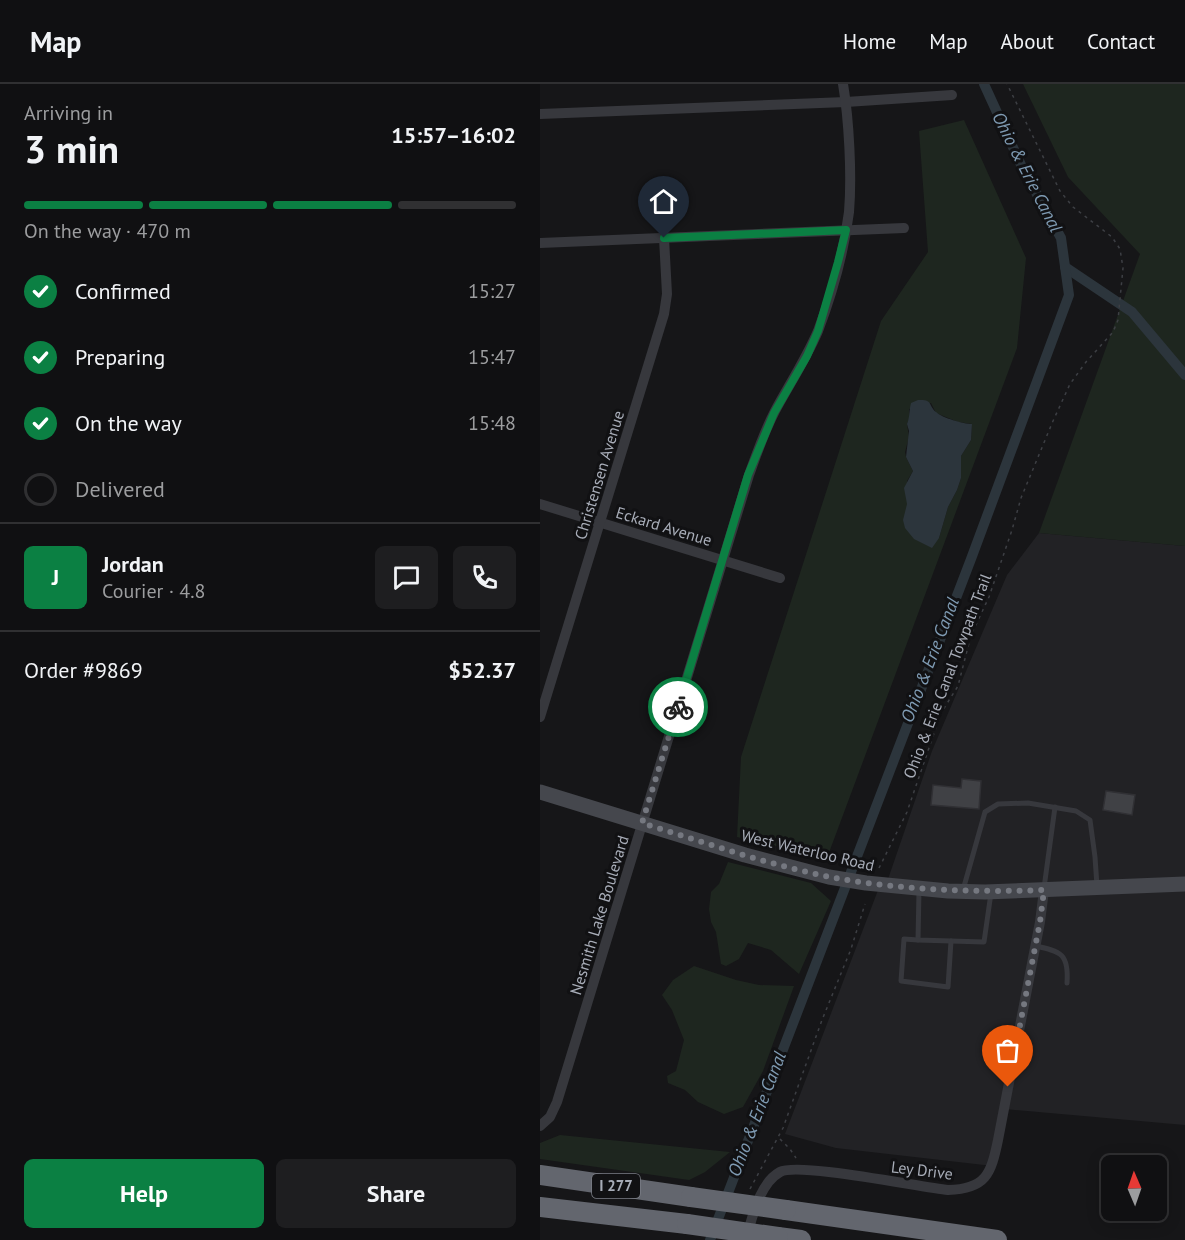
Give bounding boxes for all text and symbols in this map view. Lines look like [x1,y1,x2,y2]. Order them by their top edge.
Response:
text: Map [30,23,81,60]
text: Home [843,28,896,55]
text: Map [929,28,968,55]
text: About [1001,28,1054,55]
text: Contact [1087,28,1155,55]
text: Arriving in [24,100,113,126]
water label: Ohio & Erie Canal [987,108,1068,236]
text: 15:57–16:02 [391,121,516,149]
text: 3 min [24,123,119,174]
pin [638,176,689,238]
icon: home [647,185,680,218]
text: On the way · 470 m [24,218,191,244]
icon: check [24,275,57,308]
text: Confirmed [75,277,171,305]
text: 15:27 [468,278,516,304]
icon: check [24,341,57,374]
text: Preparing [75,343,165,371]
text: 15:47 [468,344,516,370]
icon: check [24,407,57,440]
street label: Christensen Avenue [570,408,628,542]
text: On the way [75,409,182,437]
text: 15:48 [468,410,516,436]
text: Delivered [75,475,165,503]
street label: Eckard Avenue [614,502,714,550]
button: chat [375,546,438,609]
button: phone [453,546,516,609]
text: Jordan [102,550,164,578]
text: J [52,563,59,591]
street label: Ohio & Erie Canal Towpath Trail [899,570,995,781]
text: Courier · 4.8 [102,578,205,604]
water label: Ohio & Erie Canal [895,594,964,726]
text: Order #9869 [24,656,143,684]
text: $52.37 [448,656,516,684]
courier [648,677,708,737]
icon: bike [662,691,695,724]
street label: West Waterloo Road [739,825,877,875]
street label: Nesmith Lake Boulevard [565,833,633,997]
pin [982,1025,1033,1087]
icon: bag [991,1034,1024,1067]
water label: Ohio & Erie Canal [722,1048,791,1180]
north arrow [1101,1155,1167,1221]
map controls [1101,1155,1167,1221]
street label: Ley Drive [890,1156,954,1184]
button: Help [24,1159,264,1228]
button: Share [276,1159,516,1228]
road number: I 277 [592,1174,640,1198]

